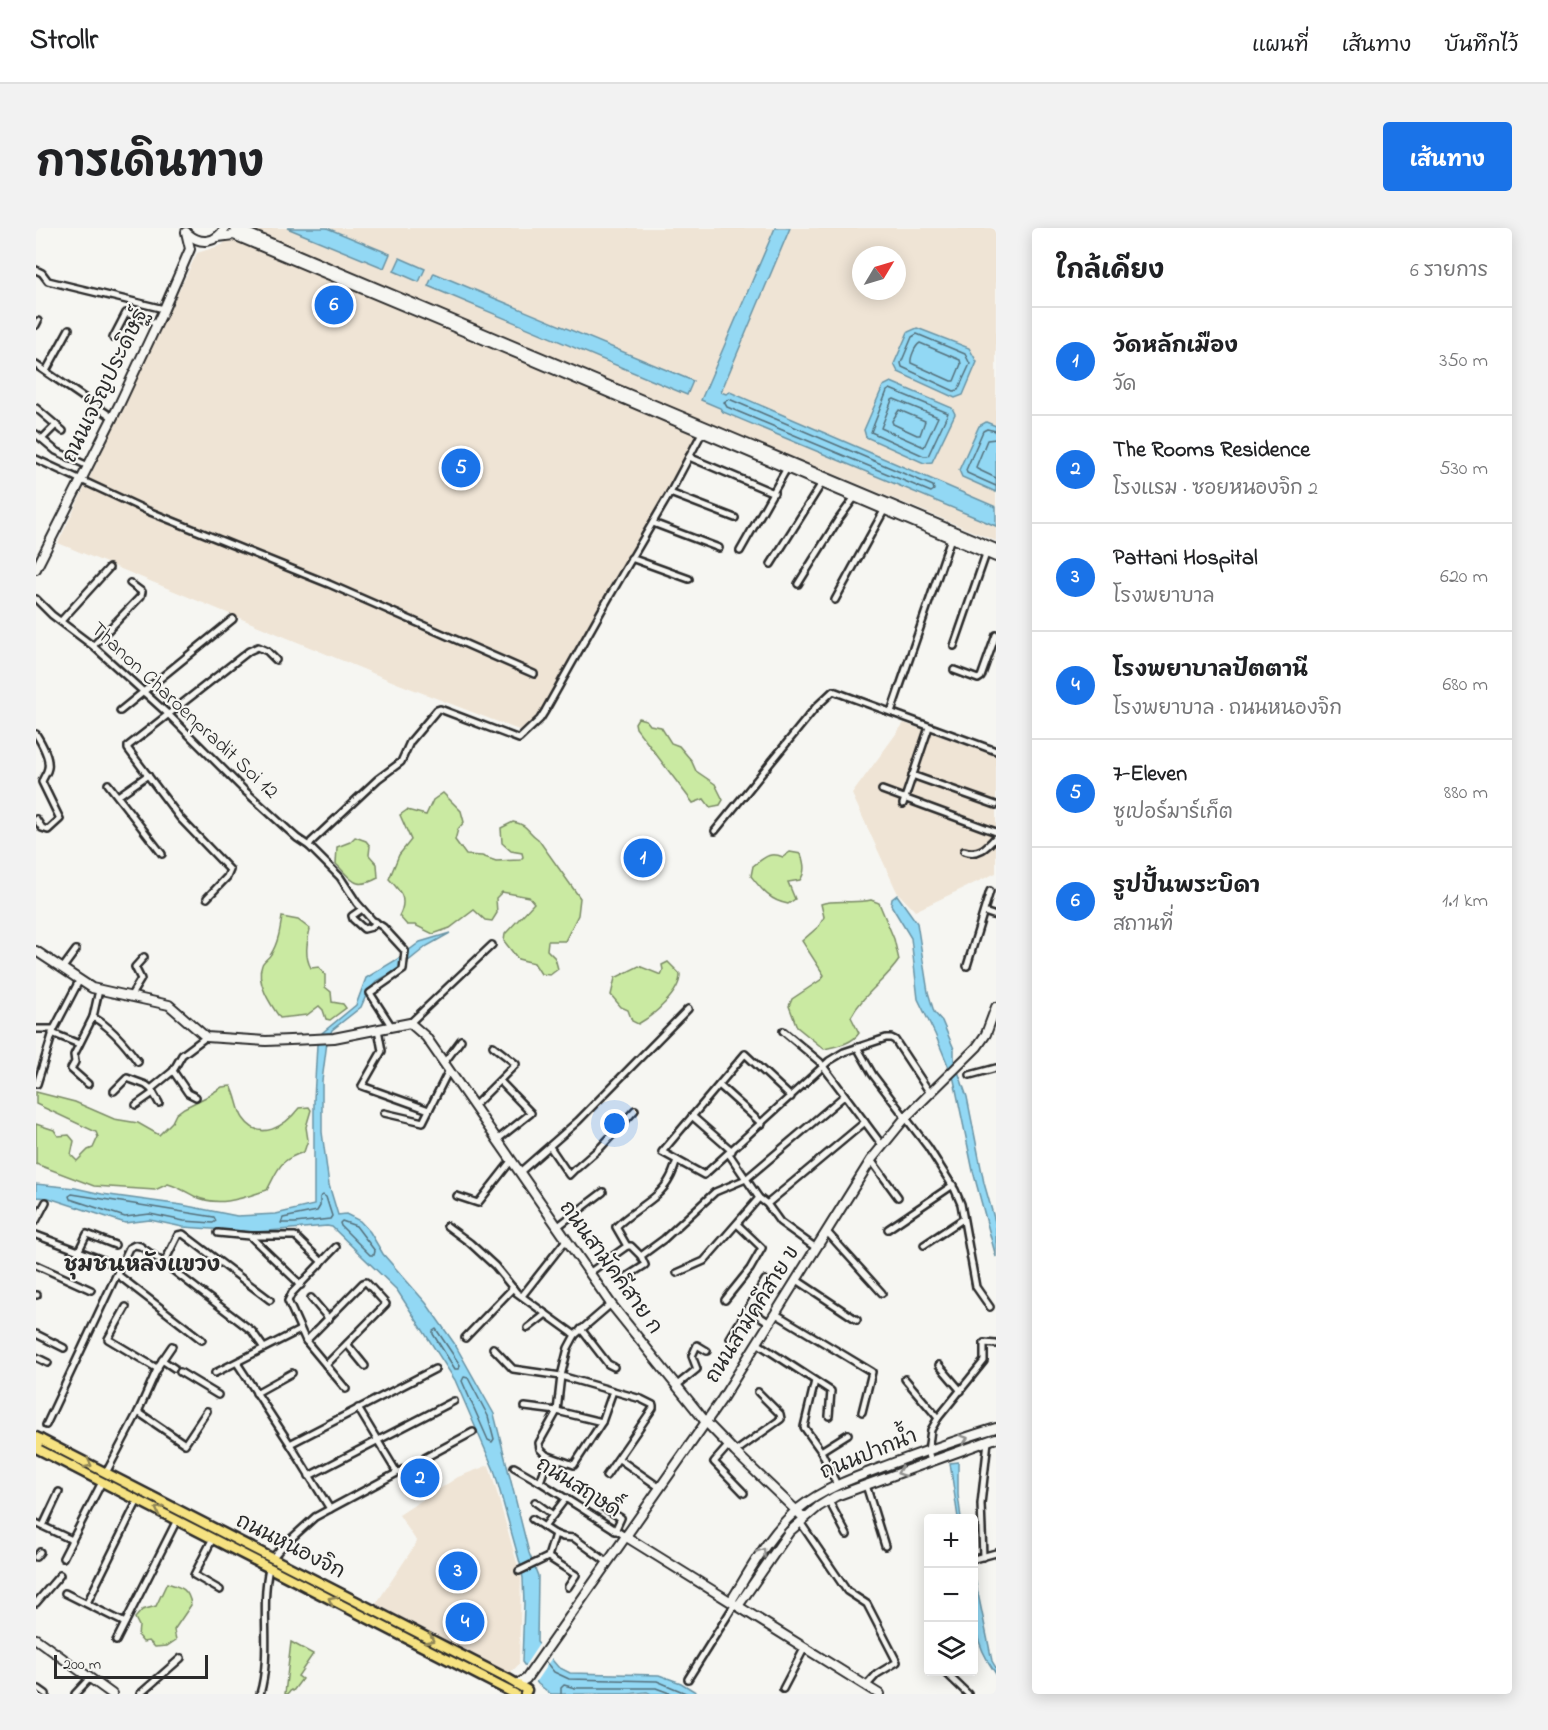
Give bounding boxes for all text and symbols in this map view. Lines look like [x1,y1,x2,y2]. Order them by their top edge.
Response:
text: Strollr [30,21,98,62]
text: แผนที่ [1252,31,1309,61]
text: เส้นทาง [1342,31,1411,61]
text: บันทึกไว้ [1444,31,1518,61]
button: เส้นทาง [1383,122,1512,191]
text: การเดินทาง [36,134,264,195]
north arrow [852,246,906,300]
text: ใกล้เคียง [1056,253,1164,291]
text: 6 รายการ [1410,257,1488,286]
pin: 6 [314,282,354,328]
street label: ถนนเจริญประดิษฐ์ [56,304,156,468]
text: วัดหลักเมือง [1113,331,1238,363]
text: 1 [1072,347,1079,376]
text: 350 m [1439,347,1488,376]
text: วัด [1113,371,1136,400]
text: The Rooms Residence [1113,435,1310,467]
pin: 5 [442,446,480,490]
text: 2 [1071,455,1080,484]
text: 530 m [1439,455,1488,484]
text: โรงแรม · ซอยหนองจิก 2 [1113,475,1318,504]
text: Pattani Hospital [1113,543,1258,575]
text: 3 [1071,563,1080,592]
text: 620 m [1440,563,1488,592]
text: โรงพยาบาล [1113,583,1214,612]
street label: Thanon Charoenpradit Soi 12 [83,615,285,807]
text: โรงพยาบาลปัตตานี [1113,655,1308,687]
text: 4 [1071,671,1080,700]
text: 680 m [1443,671,1488,700]
text: โรงพยาบาล · ถนนหนองจิก [1113,695,1342,724]
text: 7-Eleven [1113,759,1187,791]
text: 5 [1070,779,1081,808]
text: 880 m [1444,779,1488,808]
text: ซูเปอร์มาร์เก็ต [1113,799,1233,828]
pin: 1 [624,836,662,880]
text: รูปปั้นพระบิดา [1113,871,1260,903]
text: 6 [1071,887,1080,916]
text: 1.1 km [1442,887,1488,916]
text: สถานที่ [1113,911,1173,940]
your location [600,1109,629,1138]
street label: ถนนสามัคคีสาย ก [551,1195,669,1341]
street label: ถนนสามัคคีสาย ข [699,1240,807,1390]
district label: ชุมชนหลังแขวง [64,1250,220,1282]
street label: ถนนปากน้ำ [814,1416,922,1488]
one-way arrow [958,1433,969,1446]
street label: ถนนสฤษดิ์ [530,1446,629,1526]
pin: 2 [400,1456,440,1500]
one-way arrow [82,1457,93,1468]
one-way arrow [896,1464,907,1477]
one-way arrow [154,1506,165,1518]
street label: ถนนหนองจิก [230,1507,350,1587]
map controls [924,1514,978,1676]
button: + [924,1514,978,1568]
one-way arrow [755,1547,766,1558]
pin: 3 [438,1548,478,1594]
button: − [924,1568,978,1622]
one-way arrow [328,1596,338,1607]
pin: 4 [446,1600,484,1644]
button: layers [924,1622,978,1676]
one-way arrow [424,1632,434,1643]
scale bar [54,1652,208,1680]
text: 200 m [63,1653,101,1677]

